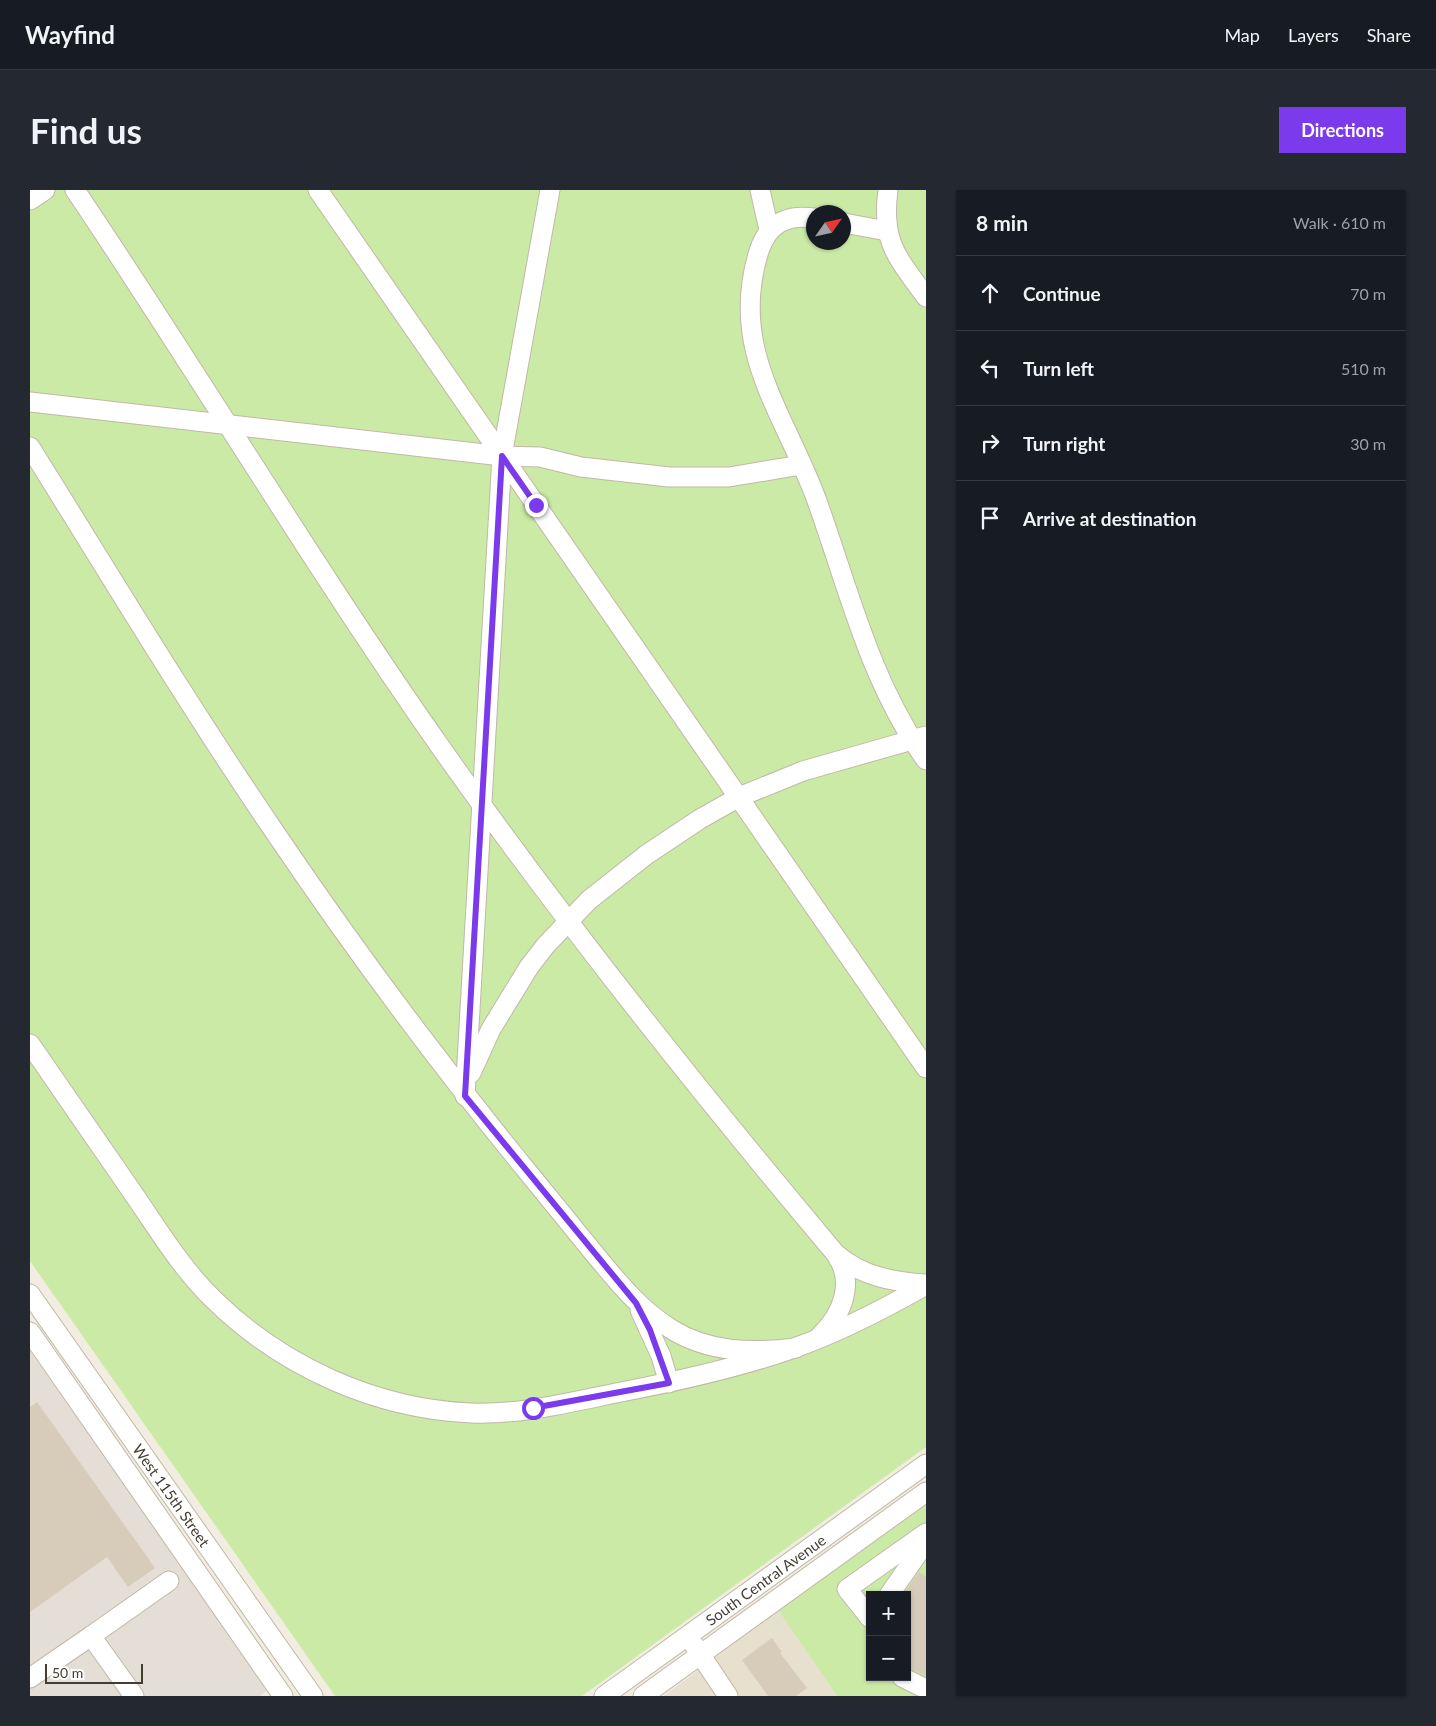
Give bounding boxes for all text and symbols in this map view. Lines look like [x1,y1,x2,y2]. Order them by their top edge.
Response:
text: Wayfind [25,20,115,49]
text: Map [1224,24,1260,46]
text: Layers [1288,24,1339,46]
text: Share [1367,24,1411,46]
button: Directions [1279,107,1406,153]
text: Find us [30,109,142,151]
north arrow [806,205,851,250]
text: 8 min [976,210,1028,235]
text: Walk · 610 m [1293,213,1386,232]
icon: ahead [976,279,1004,307]
text: Continue [1023,282,1101,305]
text: 70 m [1350,284,1386,303]
icon: left [976,354,1004,382]
text: Turn left [1023,357,1094,380]
text: 510 m [1341,359,1386,378]
icon: right [976,429,1004,457]
text: Turn right [1023,432,1105,455]
text: 30 m [1350,434,1386,453]
route end [525,494,548,517]
icon: arrive [976,504,1004,532]
text: Arrive at destination [1023,507,1196,530]
route start [522,1397,545,1420]
street label: West 115th Street [129,1440,214,1551]
street label: South Central Avenue [702,1530,829,1629]
map controls [866,1591,911,1681]
button: + [866,1591,911,1636]
button: − [866,1636,911,1681]
scale bar [45,1661,142,1684]
text: 50 m [52,1664,83,1681]

